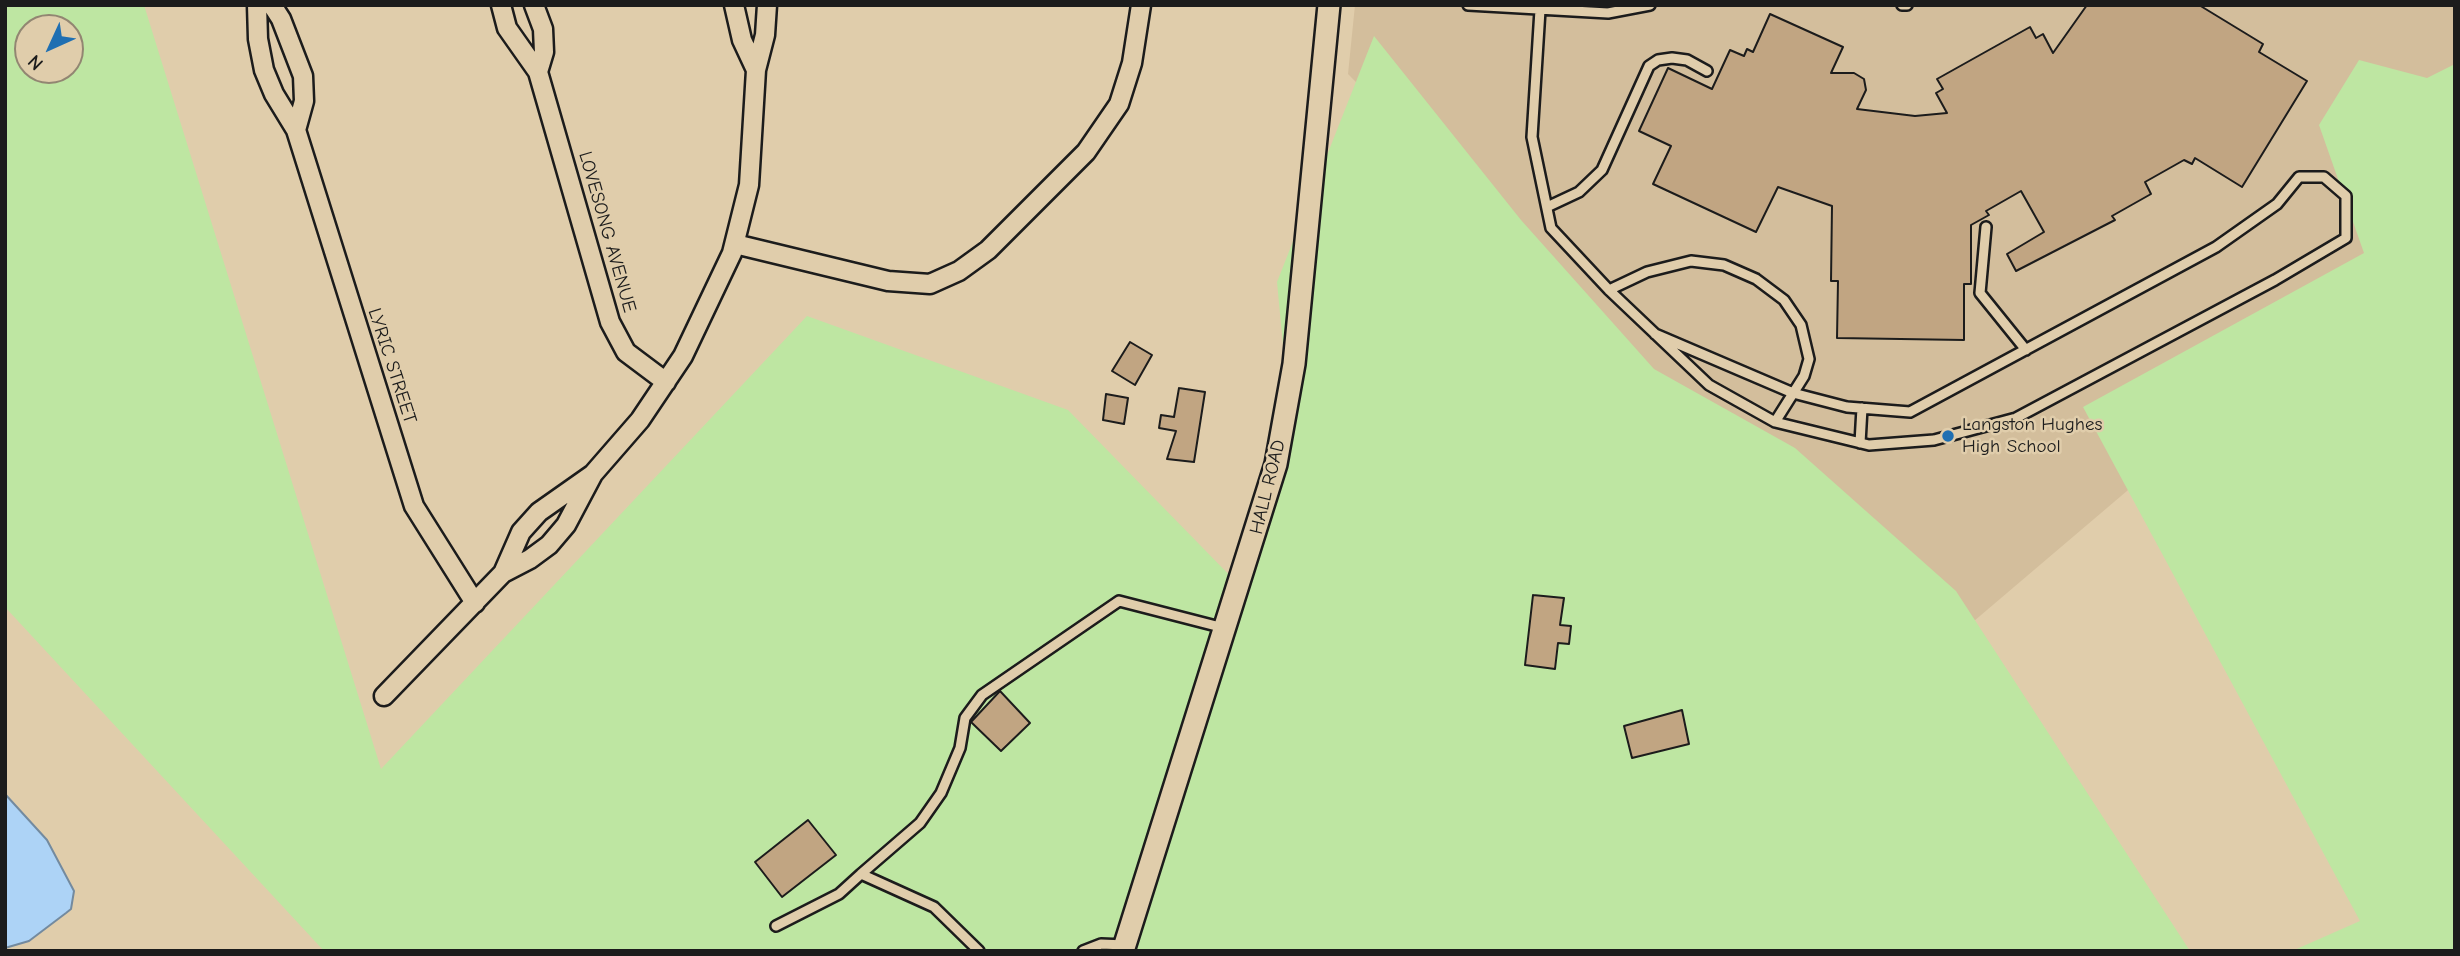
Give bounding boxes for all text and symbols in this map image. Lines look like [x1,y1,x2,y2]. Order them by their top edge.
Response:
north arrow [14,14,84,84]
text: N [23,50,48,75]
street label: LOVESONG AVENUE [573,149,641,315]
street label: LYRIC STREET [363,305,421,427]
place label: Langston Hughes High School [1962,414,2102,458]
marker: Langston Hughes High School [1940,428,1956,444]
street label: HALL ROAD [1245,437,1291,537]

